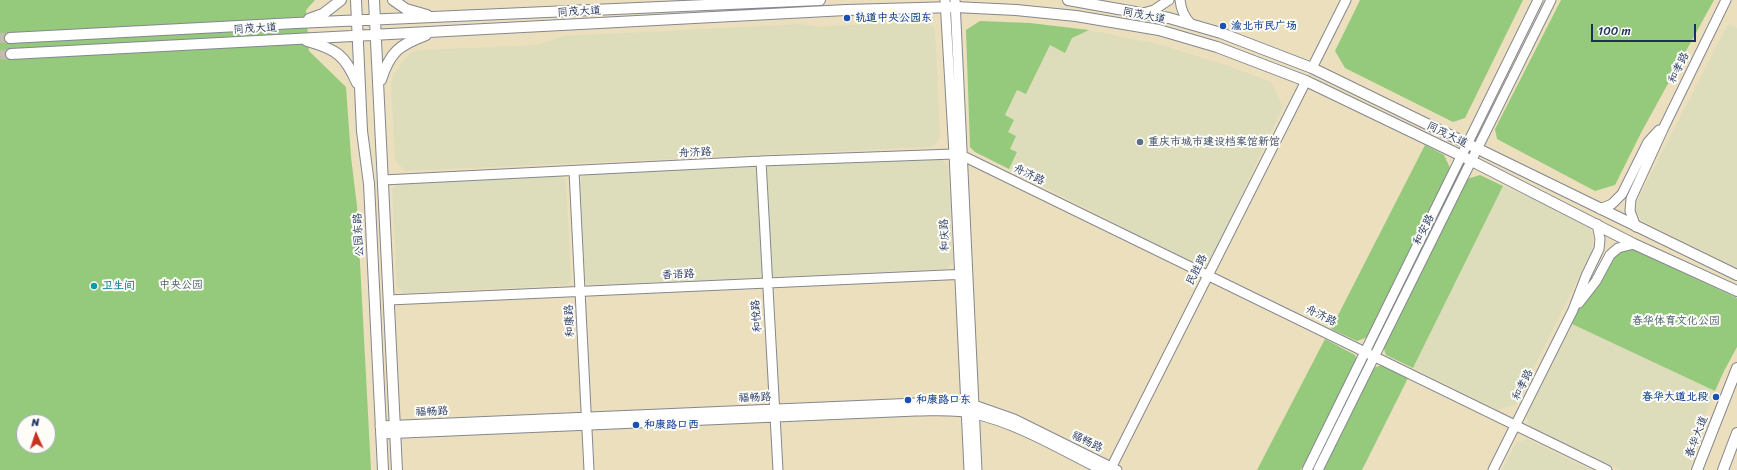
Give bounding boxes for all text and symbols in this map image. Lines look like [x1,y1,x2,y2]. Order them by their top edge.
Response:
street label: 同茂大道 [557,4,601,20]
street label: 同茂大道 [1121,5,1167,27]
place label: 轨道中央公园东 [855,11,932,25]
marker: 轨道中央公园东 [842,13,852,23]
scale bar [1593,16,1698,42]
place label: 渝北市民广场 [1231,19,1297,33]
text: 100 m [1598,20,1631,42]
street label: 同茂大道 [233,21,277,37]
marker: 渝北市民广场 [1218,21,1228,31]
street label: 和孝路 [1666,50,1692,86]
street label: 同茂大道 [1424,119,1470,151]
place label: 重庆市城市建设档案馆新馆 [1148,135,1280,149]
marker: 重庆市城市建设档案馆新馆 [1135,137,1145,147]
street label: 舟济路 [678,146,712,160]
street label: 舟济路 [1011,162,1047,188]
street label: 和安路 [1411,212,1437,248]
street label: 公园东路 [351,213,367,257]
street label: 和庆路 [938,218,952,252]
street label: 民胜路 [1184,252,1210,288]
street label: 香语路 [661,268,695,282]
park label: 中央公园 [159,278,203,292]
place label: 卫生间 [102,279,135,293]
marker: 卫生间 [89,281,99,291]
street label: 和悦路 [749,299,765,333]
street label: 舟济路 [1303,303,1339,329]
street label: 和康路 [563,304,577,338]
park label: 春华体育文化公园 [1632,314,1720,328]
street label: 和孝路 [1510,367,1536,403]
place label: 春华大道北段 [1642,390,1708,404]
street label: 福畅路 [738,391,772,405]
marker: 春华大道北段 [1711,392,1721,402]
place label: 和康路口东 [916,393,971,407]
marker: 和康路口东 [903,395,913,405]
street label: 福畅路 [415,405,449,419]
text: N [31,413,40,432]
north arrow [16,414,56,454]
street label: 春华大道 [1683,414,1711,460]
place label: 和康路口西 [644,418,699,432]
marker: 和康路口西 [631,420,641,430]
street label: 福畅路 [1069,429,1105,455]

